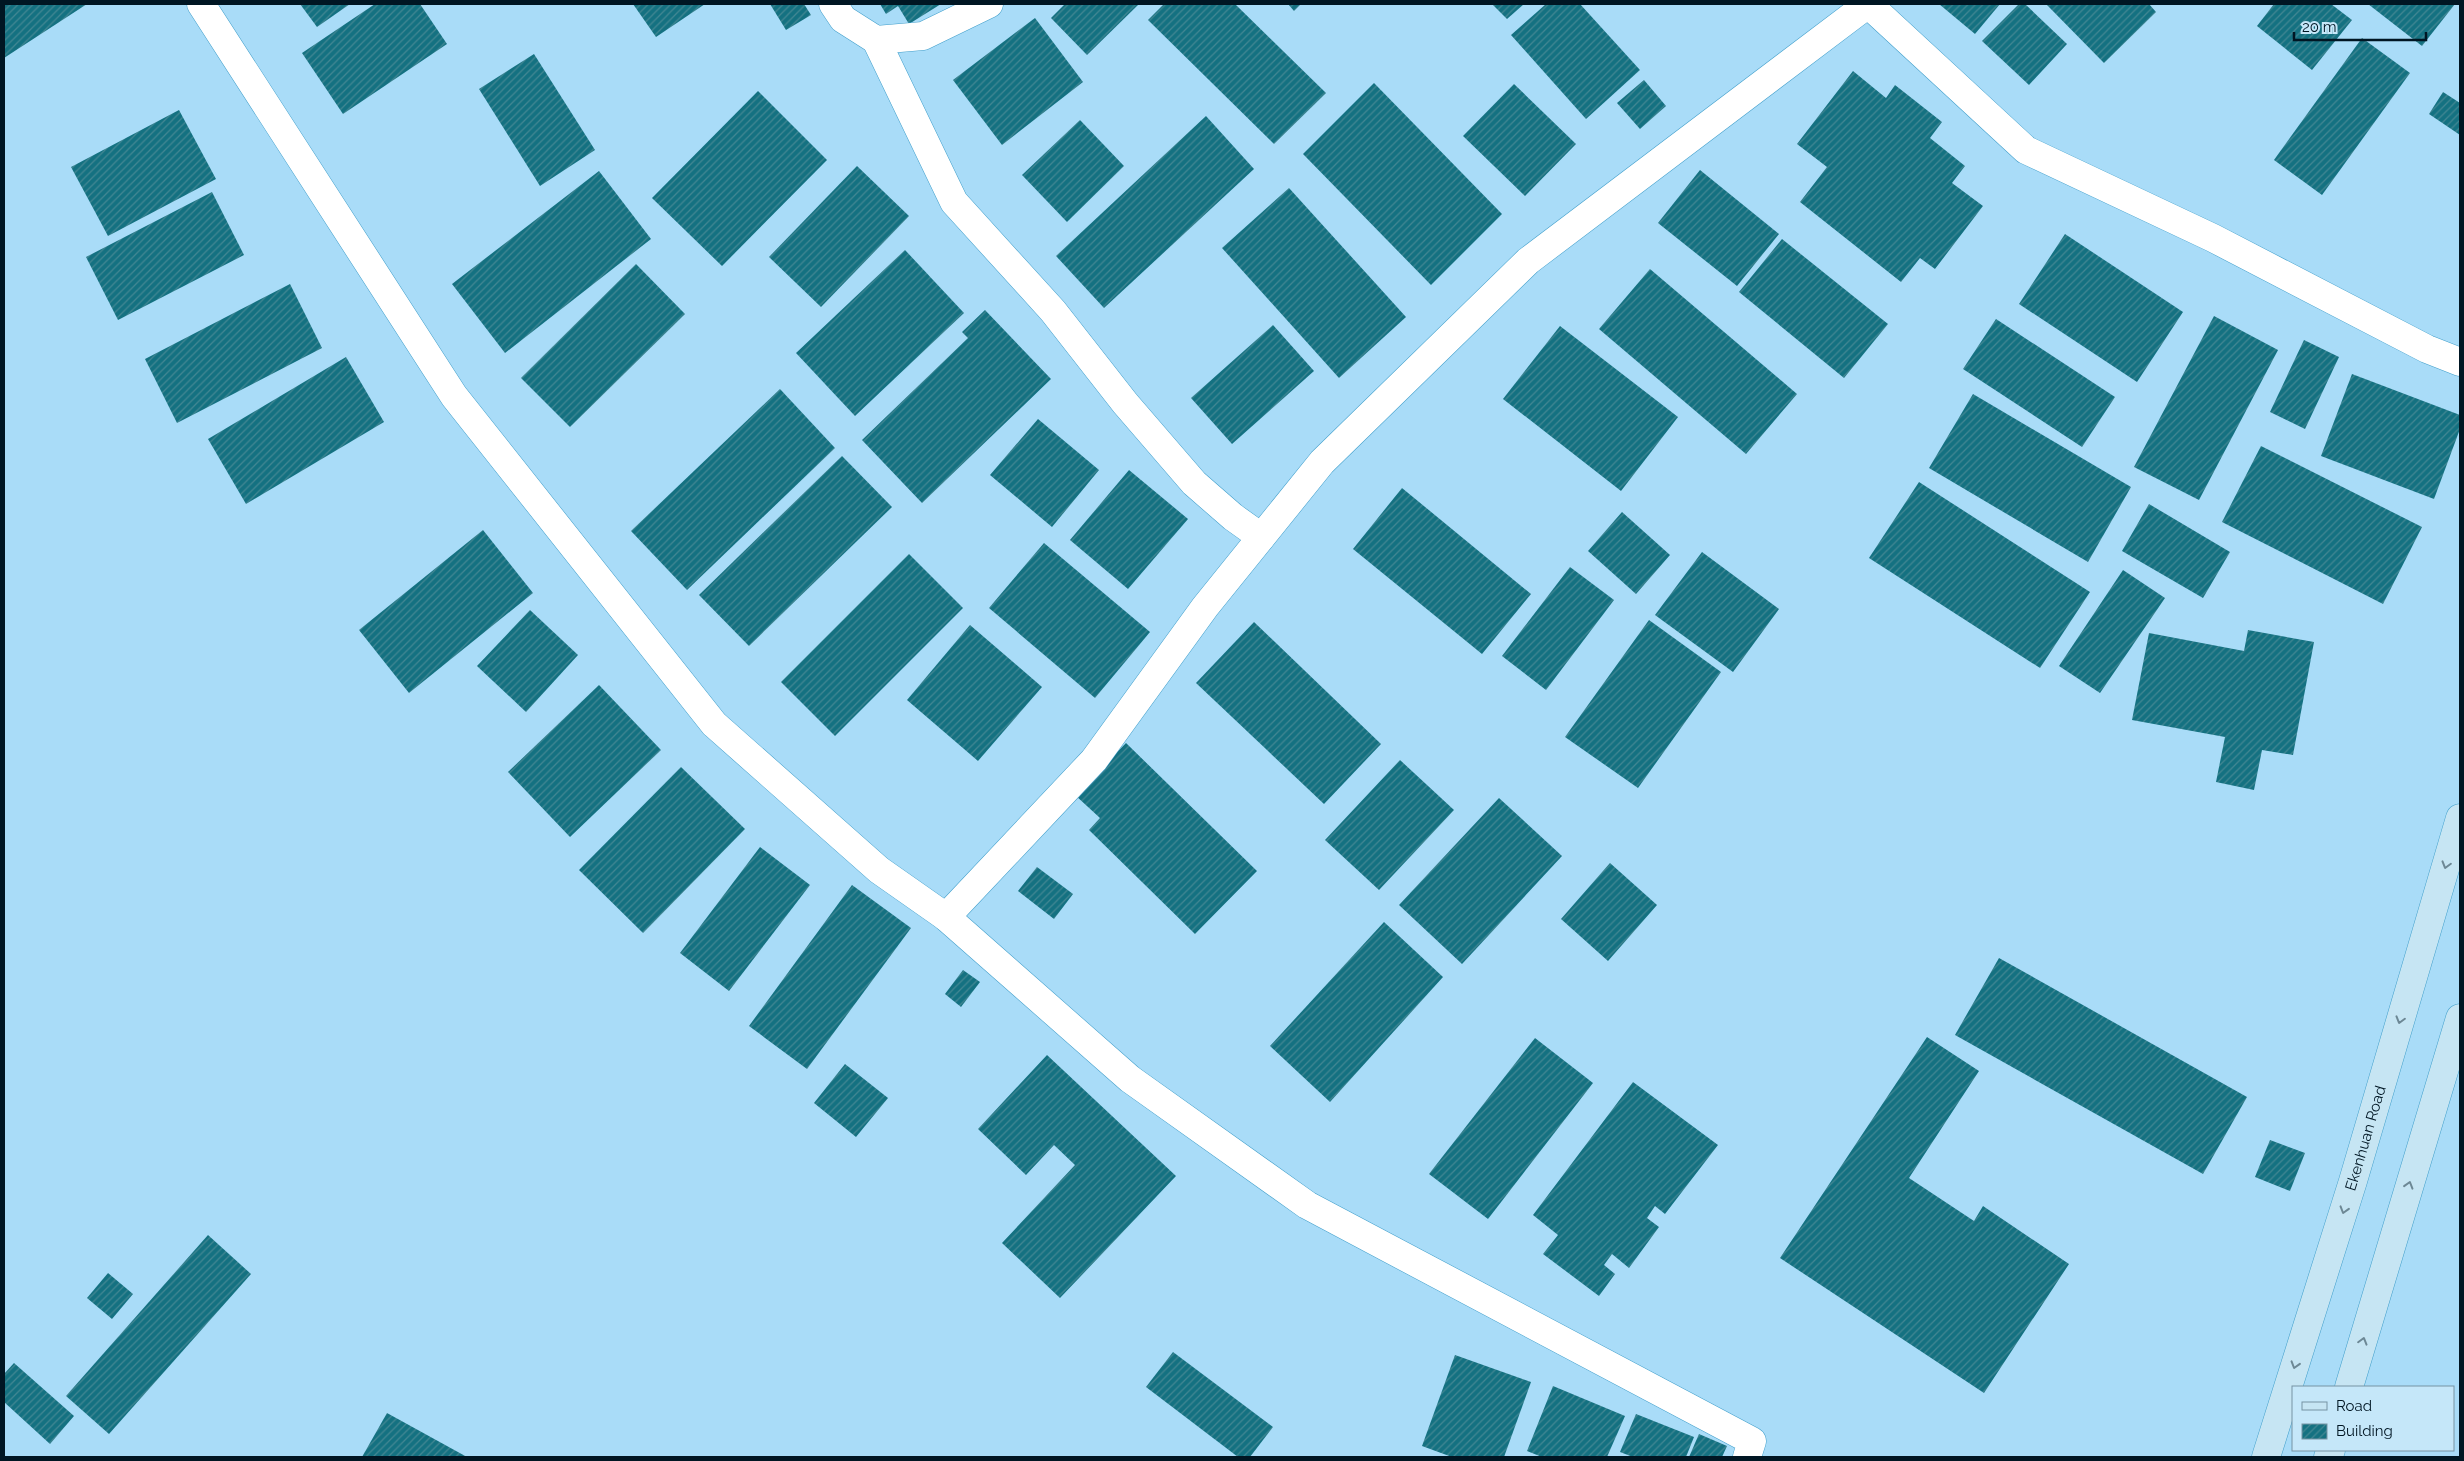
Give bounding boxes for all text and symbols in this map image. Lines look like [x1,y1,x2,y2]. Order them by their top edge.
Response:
scale bar [2294,10,2426,42]
text: 20 m [2302,18,2337,36]
one-way arrow [2442,860,2452,868]
one-way arrow [2396,1016,2406,1024]
street label: Ekenhuan Road [2341,1084,2390,1193]
one-way arrow [2403,1181,2413,1189]
one-way arrow [2340,1205,2350,1213]
one-way arrow [2357,1337,2367,1345]
one-way arrow [2291,1360,2301,1368]
legend [2292,1386,2454,1451]
text: Road [2336,1397,2372,1415]
text: Building [2336,1422,2393,1440]

